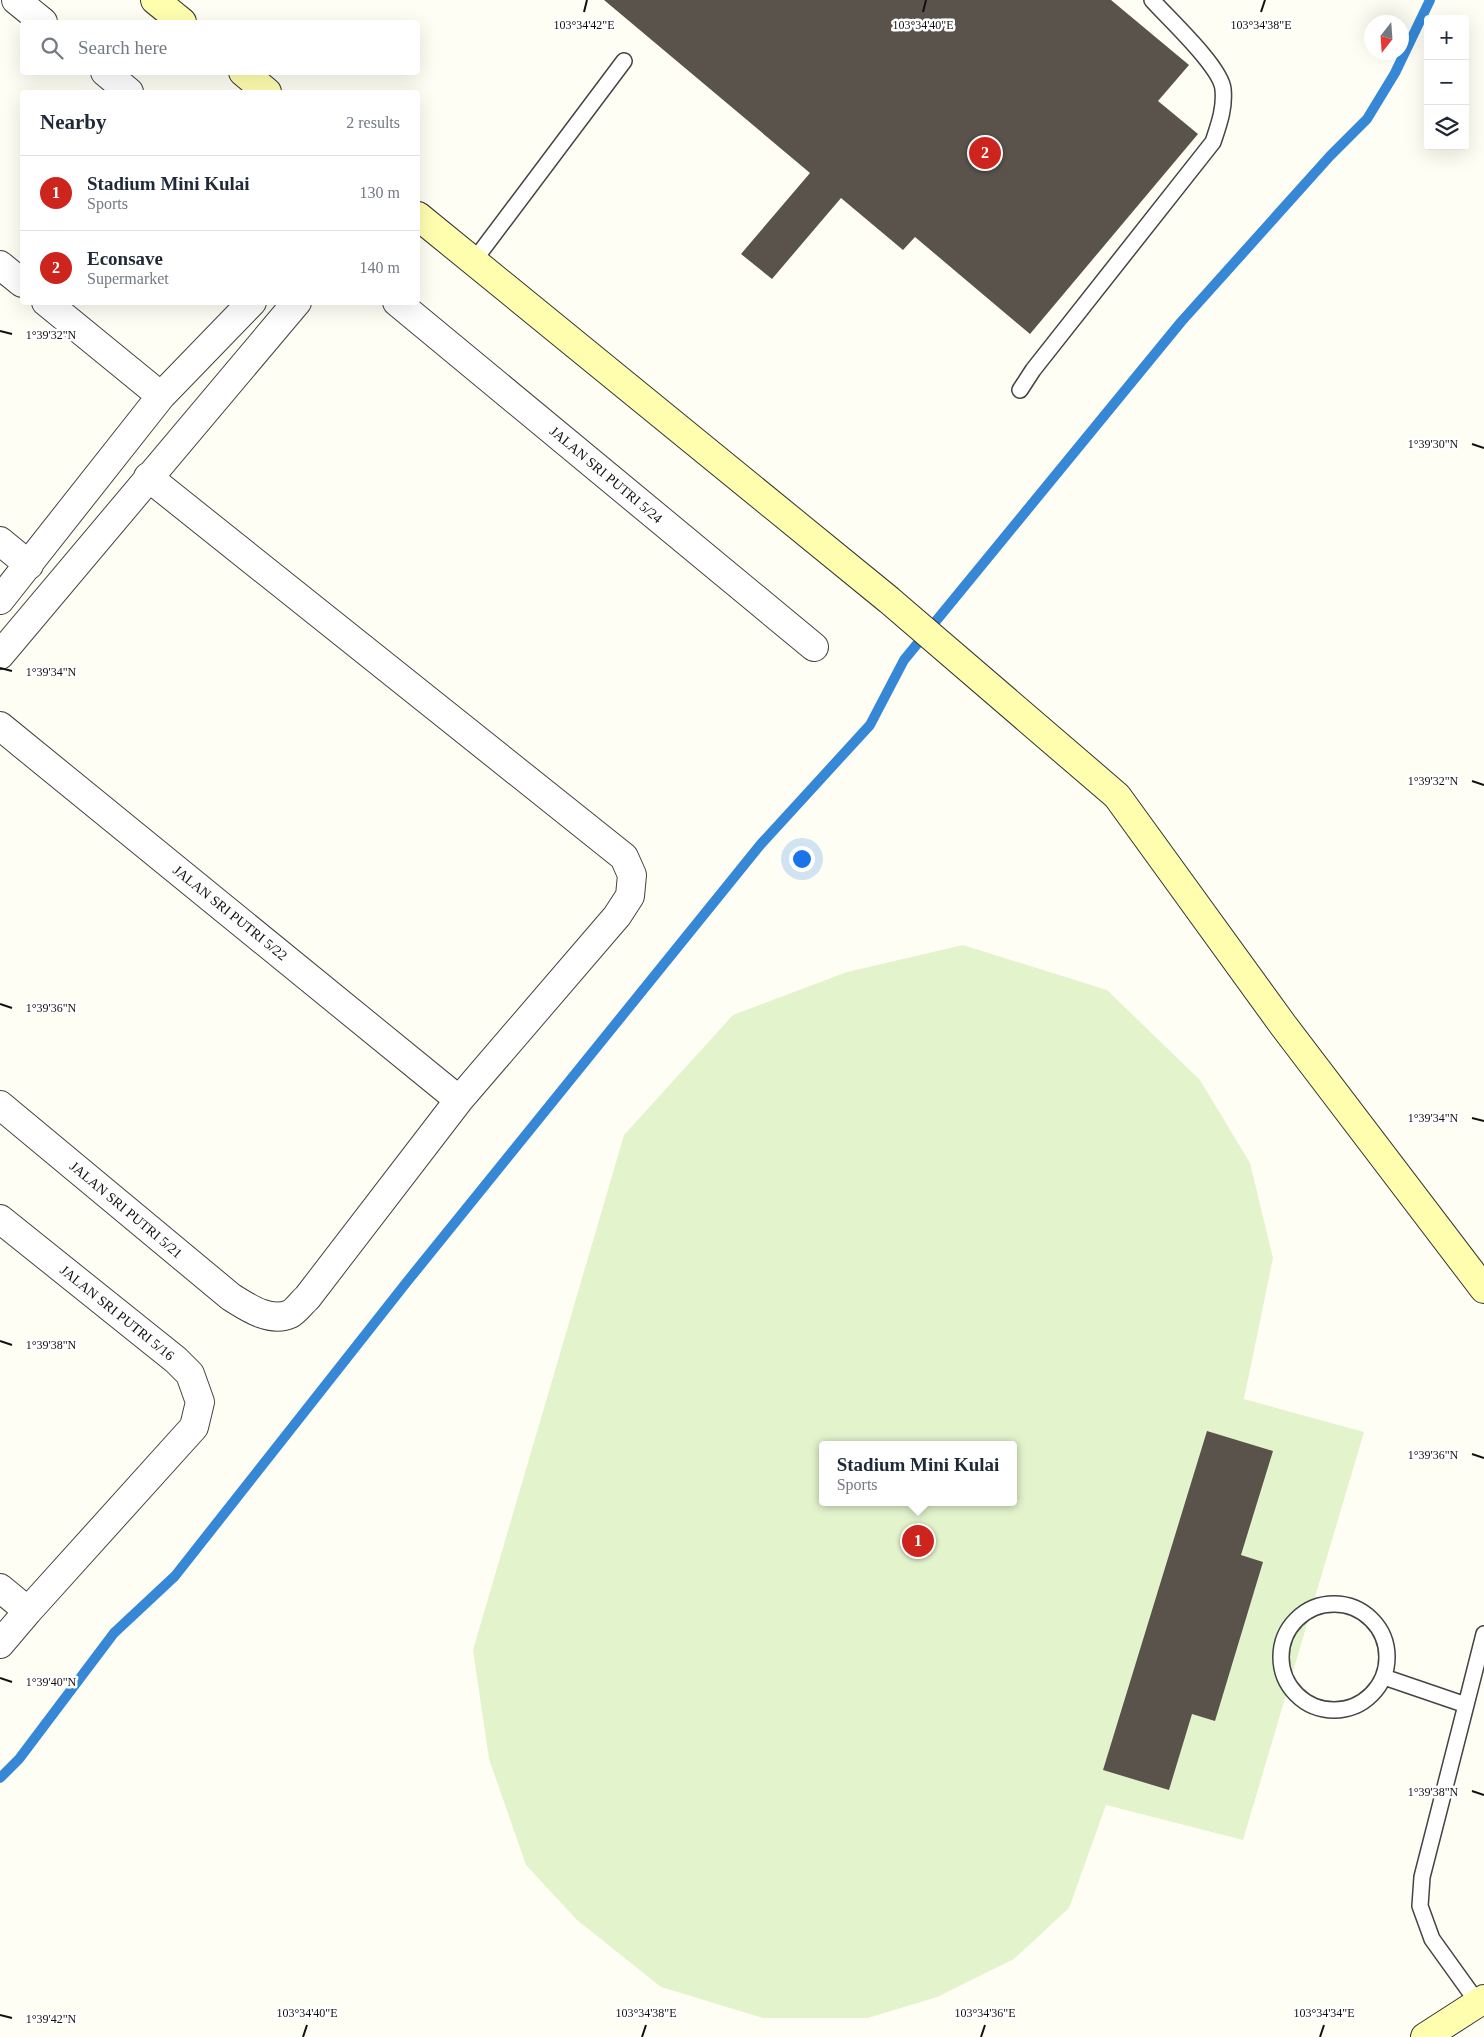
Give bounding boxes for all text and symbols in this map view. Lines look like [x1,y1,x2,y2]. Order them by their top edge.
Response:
north arrow [1364,15,1409,60]
map controls [1424,15,1469,150]
button: + [1424,15,1469,60]
text: 103°34'42"E [553,18,615,32]
text: 103°34'40"E [892,18,954,32]
text: 103°34'38"E [1230,18,1292,32]
search box [20,20,420,75]
icon: search [38,34,66,62]
text: Search here [78,37,167,58]
button: − [1424,60,1469,105]
button: layers [1424,105,1469,150]
text: Nearby [40,110,107,134]
text: 2 results [346,114,400,131]
pin: 2 [969,134,1001,172]
text: Stadium Mini Kulai [87,173,250,194]
text: 1 [52,184,60,201]
text: 130 m [360,184,400,201]
text: Sports [87,195,128,212]
text: Econsave [87,248,163,269]
text: 2 [52,259,60,276]
text: 140 m [360,259,400,276]
text: Supermarket [87,270,169,287]
text: 1°39'32"N [26,328,77,342]
street label: JALAN SRI PUTRI 5/24 [547,424,665,526]
text: 1°39'30"N [1408,437,1459,451]
text: 1°39'34"N [26,665,77,679]
text: 1°39'32"N [1408,774,1459,788]
your location [789,846,815,872]
street label: JALAN SRI PUTRI 5/22 [170,862,290,964]
text: 1°39'36"N [26,1001,77,1015]
text: 1°39'34"N [1408,1111,1459,1125]
street label: JALAN SRI PUTRI 5/21 [67,1159,185,1261]
street label: JALAN SRI PUTRI 5/16 [57,1262,177,1364]
text: 1°39'38"N [26,1338,77,1352]
popup [819,1441,1017,1506]
text: 1°39'36"N [1408,1448,1459,1462]
text: Stadium Mini Kulai [837,1454,999,1475]
text: Sports [837,1476,878,1493]
pin: 1 [902,1522,934,1560]
text: 1°39'40"N [26,1675,77,1689]
text: 1°39'38"N [1408,1785,1459,1799]
text: 103°34'40"E [276,2006,338,2020]
text: 103°34'38"E [615,2006,677,2020]
text: 103°34'36"E [954,2006,1016,2020]
text: 103°34'34"E [1293,2006,1355,2020]
text: 1°39'42"N [26,2012,77,2026]

